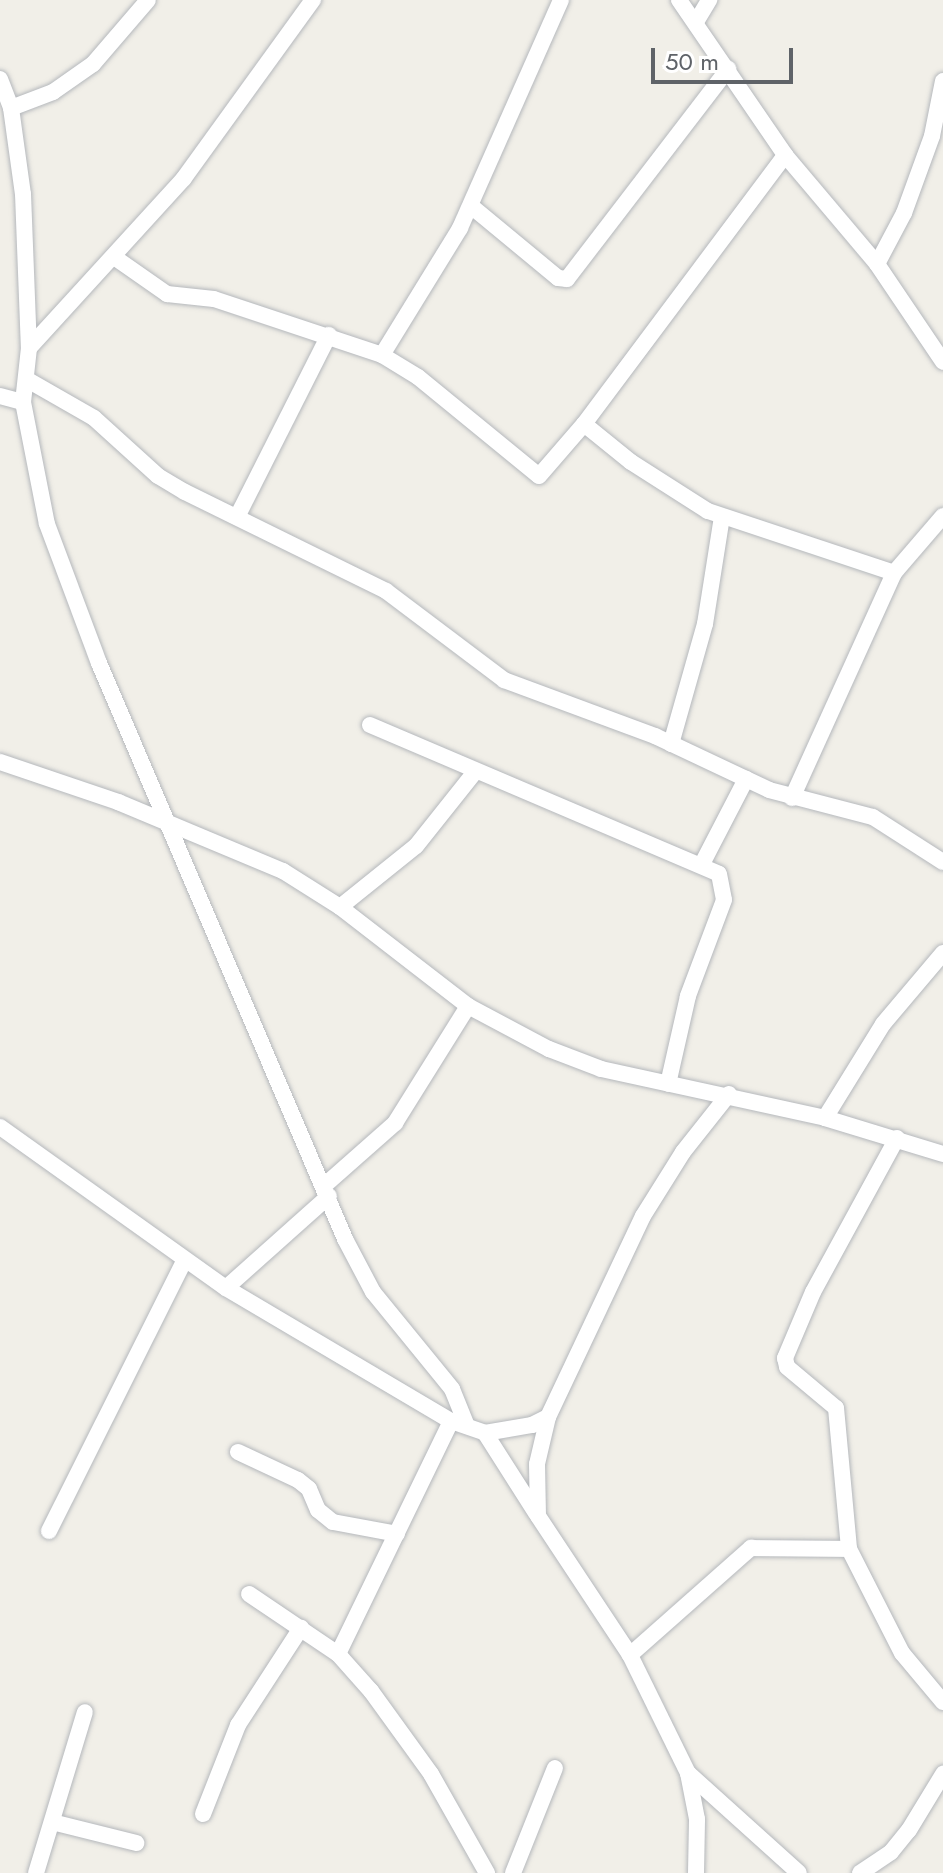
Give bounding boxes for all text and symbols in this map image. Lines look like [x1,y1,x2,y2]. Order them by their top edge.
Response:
scale bar [655,32,797,82]
text: 50 m [665,44,719,79]

